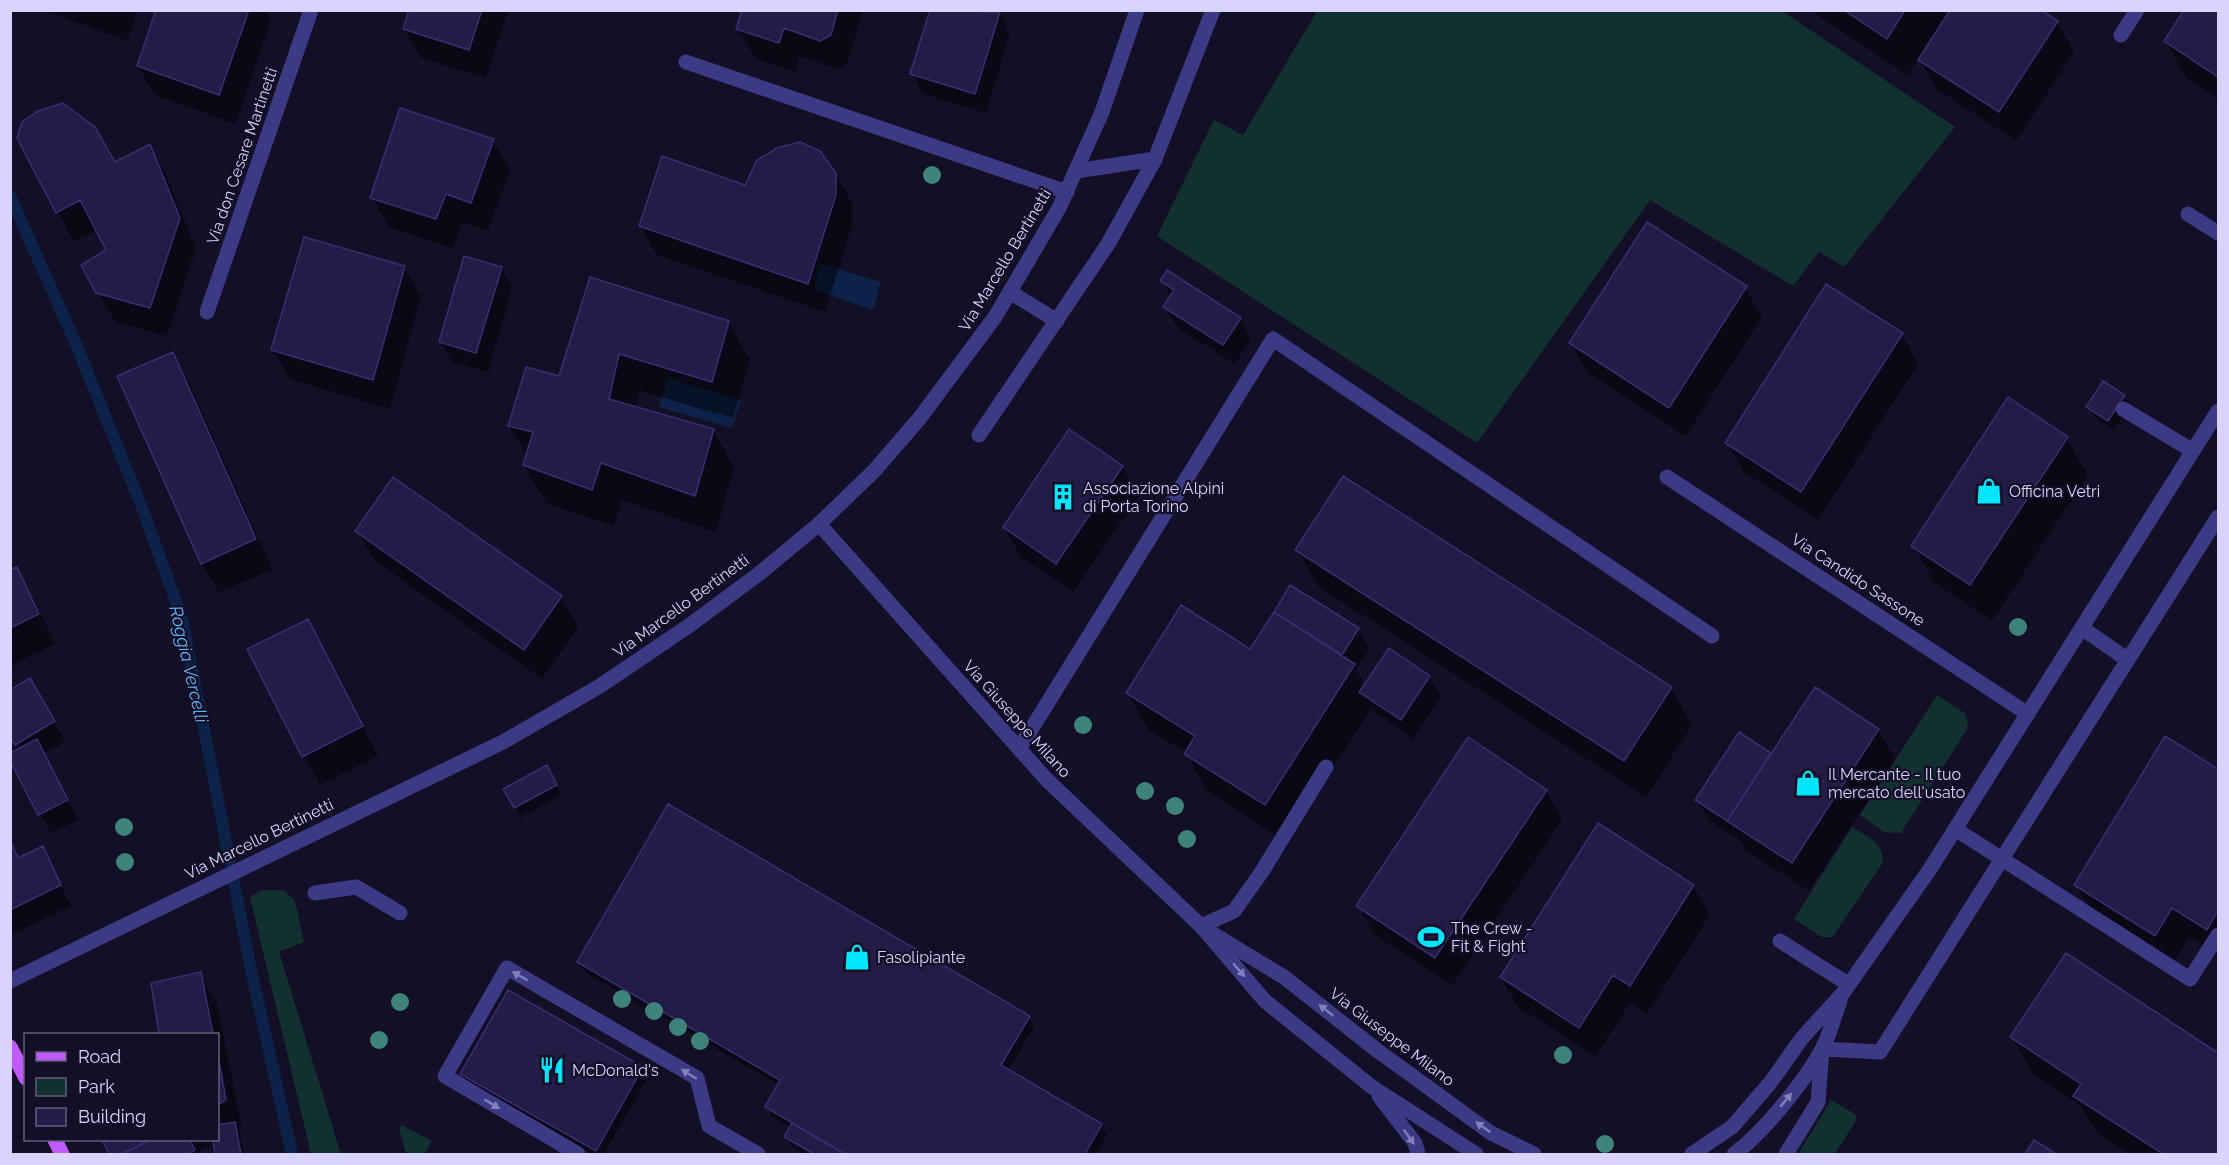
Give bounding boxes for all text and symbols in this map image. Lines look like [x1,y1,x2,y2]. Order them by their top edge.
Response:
street label: Via don Cesare Martinetti [203,65,281,247]
street label: Via Marcello Bertinetti [955,185,1055,335]
shop icon: Officina Vetri [1974,476,2004,506]
place label: Associazione Alpini di Porta Torino [1083,479,1224,516]
building icon: Associazione Alpini di Porta Torino [1048,482,1078,512]
place label: Officina Vetri [2009,482,2100,501]
street label: Via Candido Sassone [1788,530,1928,630]
street label: Via Marcello Bertinetti [610,550,752,662]
water label: Roggia Vercelli [165,603,213,726]
street label: Via Giuseppe Milano [959,656,1075,782]
place label: Il Mercante - Il tuo mercato dell'usato [1828,765,1965,802]
shop icon: Il Mercante - Il tuo mercato dell'usato [1793,768,1823,798]
street label: Via Marcello Bertinetti [182,795,336,883]
place label: The Crew - Fit & Fight [1451,919,1532,956]
sports icon: The Crew - Fit & Fight [1416,922,1446,952]
shop icon: Fasolipiante [842,942,872,972]
place label: Fasolipiante [877,948,965,967]
one-way arrow [1232,962,1245,977]
one-way arrow [512,971,529,981]
street label: Via Giuseppe Milano [1326,984,1458,1090]
one-way arrow [1318,1004,1334,1017]
legend [24,1033,219,1141]
text: Road [78,1046,121,1067]
restaurant icon: McDonald's [537,1055,567,1085]
place label: McDonald's [572,1061,659,1080]
one-way arrow [681,1069,697,1080]
text: Park [78,1076,115,1097]
one-way arrow [1780,1092,1793,1108]
one-way arrow [484,1098,500,1109]
text: Building [78,1106,146,1127]
one-way arrow [1475,1121,1491,1133]
one-way arrow [1403,1128,1415,1144]

